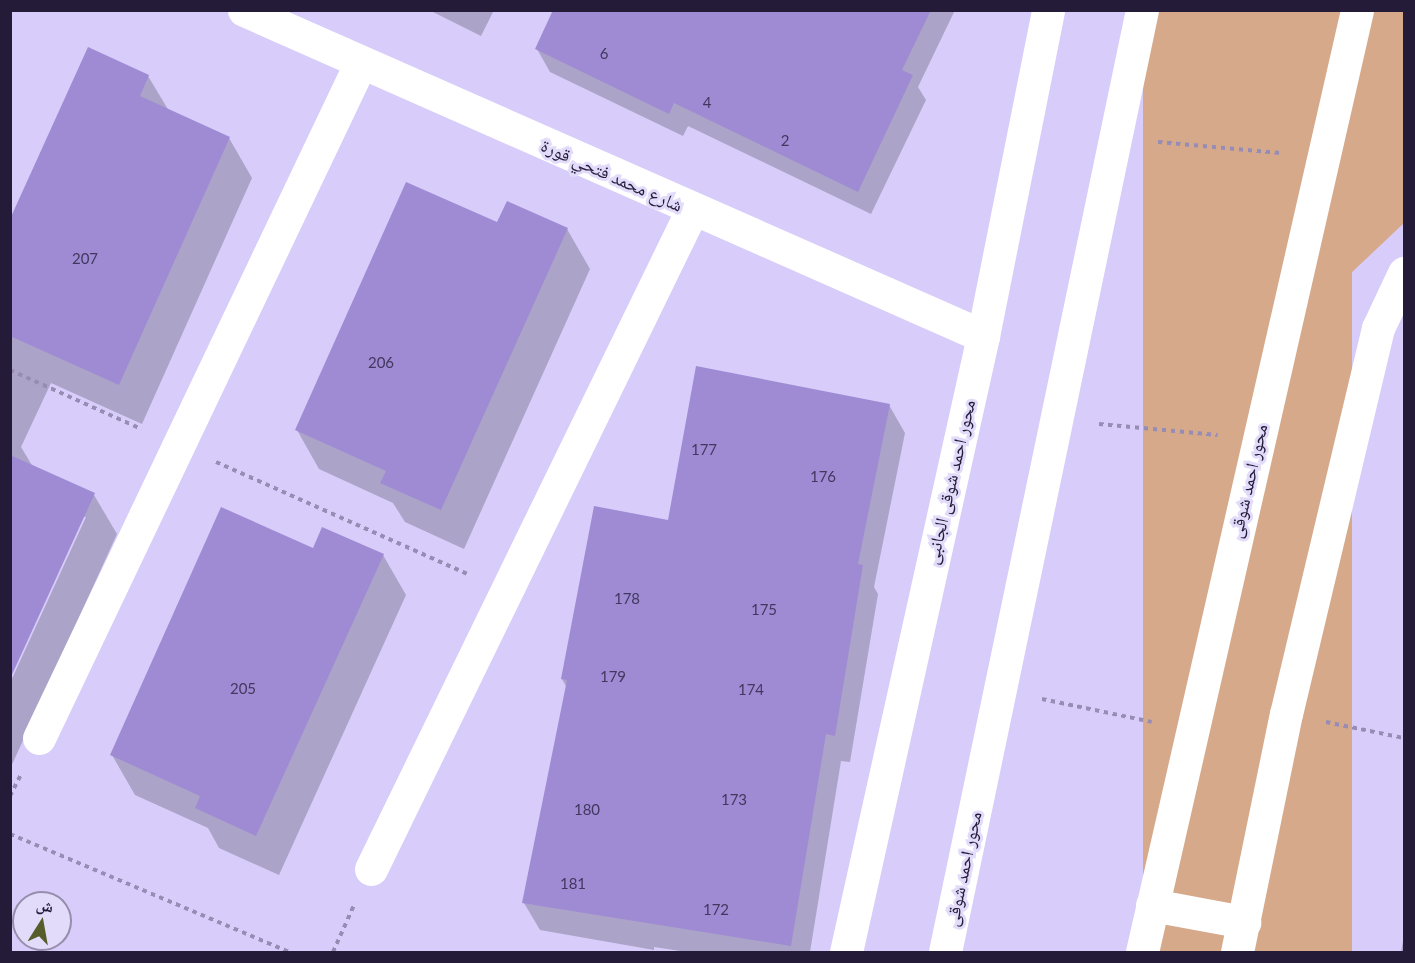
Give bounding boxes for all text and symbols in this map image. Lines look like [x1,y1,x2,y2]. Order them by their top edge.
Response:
house number: 6 [600,45,608,63]
house number: 4 [703,94,711,112]
house number: 2 [781,132,789,150]
street label: شارع محمد فتحي قورة [538,134,686,216]
house number: 207 [72,250,98,268]
house number: 206 [368,354,394,372]
street label: محور احمد شوقى الجانبى [921,397,979,567]
street label: محور احمد شوقى [1224,422,1272,540]
house number: 177 [691,441,717,459]
house number: 176 [810,468,836,486]
house number: 178 [614,590,640,608]
house number: 175 [751,601,777,619]
house number: 179 [600,668,626,686]
house number: 205 [230,680,256,698]
house number: 174 [738,681,764,699]
house number: 173 [721,791,747,809]
house number: 180 [574,801,600,819]
street label: محور احمد شوقى [940,810,986,928]
house number: 181 [560,875,586,893]
north arrow [12,891,72,951]
text: ش [35,894,55,916]
house number: 172 [703,901,729,919]

